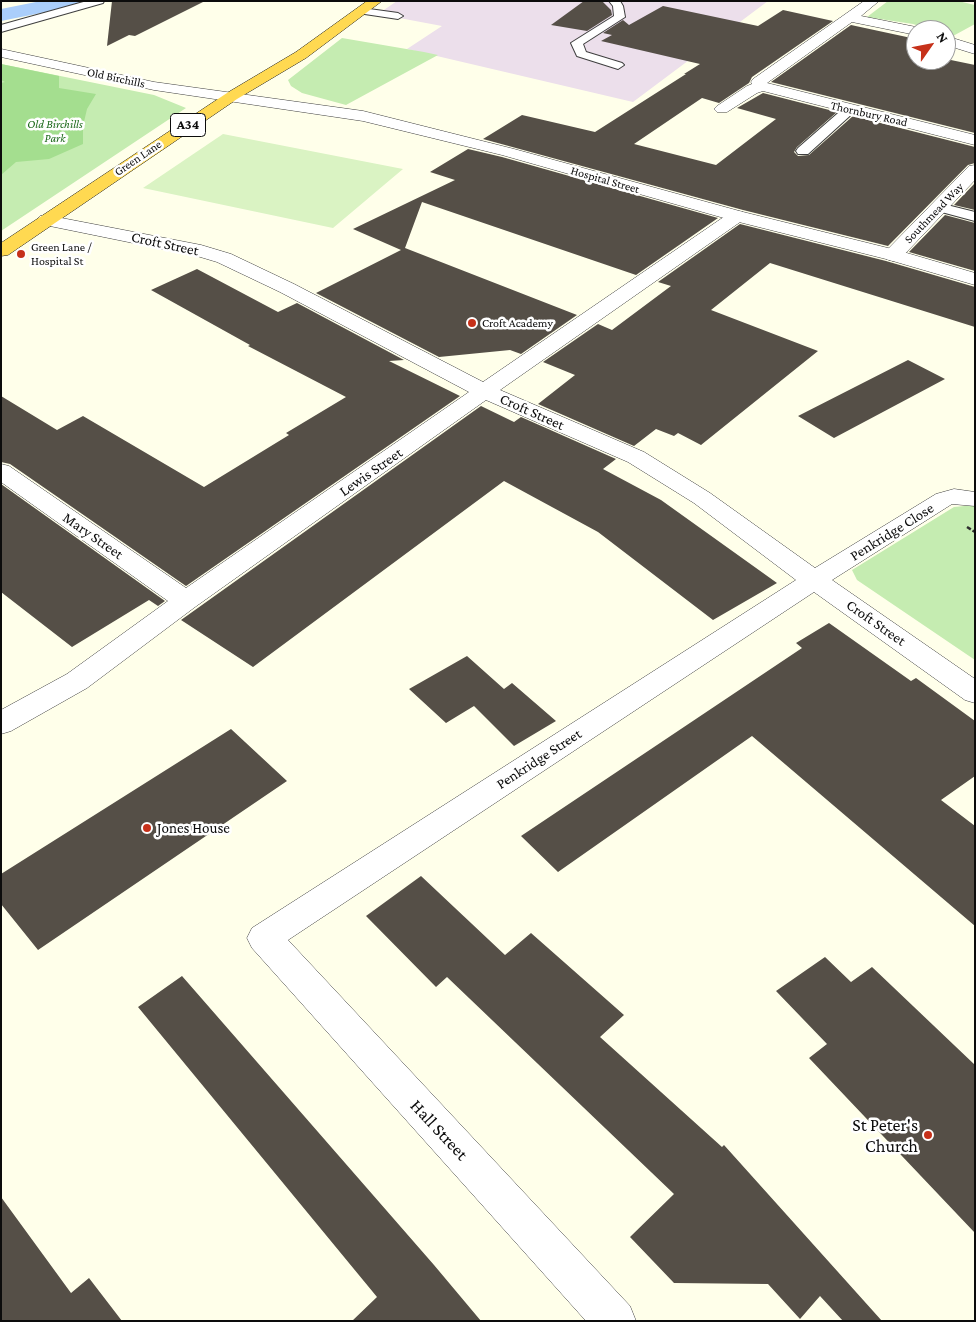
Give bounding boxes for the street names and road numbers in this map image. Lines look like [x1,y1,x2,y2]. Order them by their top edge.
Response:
street label: Old Birchills [86,65,146,91]
street label: Thornbury Road [829,98,909,130]
road number: A34 [170,114,206,136]
street label: Green Lane [112,137,164,179]
street label: Hospital Street [569,163,641,197]
street label: Southmead Way [901,180,967,246]
street label: Croft Street [130,228,200,260]
street label: Croft Street [497,390,567,434]
street label: Lewis Street [336,444,406,500]
street label: Penkridge Close [847,499,937,565]
street label: Mary Street [59,509,127,563]
street label: Croft Street [843,596,909,650]
street label: Penkridge Street [493,725,585,793]
street label: Hall Street [405,1095,473,1165]

